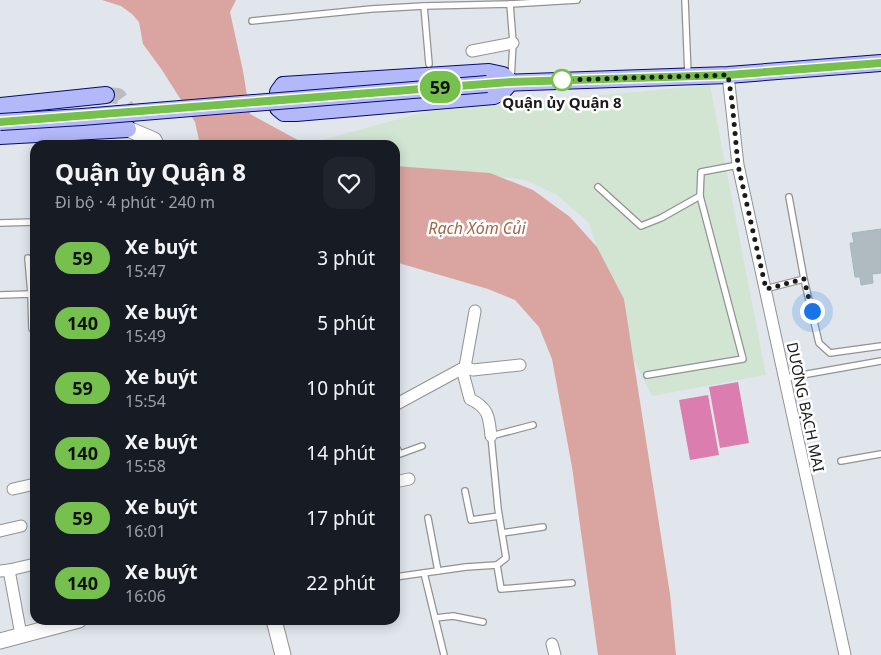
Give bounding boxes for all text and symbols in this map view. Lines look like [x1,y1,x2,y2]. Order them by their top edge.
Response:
marker: Quận ủy Quận 8 [551,69,573,91]
line badge: 59 [418,71,462,103]
text: 59 [430,75,450,99]
place label: Quận ủy Quận 8 [502,92,622,112]
text: Quận ủy Quận 8 [55,155,246,188]
button: heart [323,157,375,209]
text: Đi bộ · 4 phút · 240 m [55,191,215,213]
water label: Rạch Xóm Củi [428,217,527,239]
text: Xe buýt [125,234,197,260]
text: 3 phút [317,245,375,271]
text: 59 [72,246,93,270]
text: 15:47 [125,260,166,282]
text: Xe buýt [125,299,197,325]
your location [800,299,825,324]
text: 5 phút [317,310,375,336]
text: 140 [67,311,98,335]
text: 15:49 [125,325,166,347]
street label: DƯƠNG BẠCH MAI [782,340,830,474]
text: Xe buýt [125,364,197,390]
text: 10 phút [306,375,375,401]
text: 59 [72,376,93,400]
text: 15:54 [125,390,166,412]
text: Xe buýt [125,429,197,455]
text: 14 phút [306,440,375,466]
text: 140 [67,441,98,465]
text: 15:58 [125,455,166,477]
text: Xe buýt [125,494,197,520]
text: 17 phút [306,505,375,531]
text: 59 [72,506,93,530]
text: 16:01 [125,520,166,542]
text: Xe buýt [125,559,197,585]
text: 22 phút [306,570,375,596]
text: 140 [67,571,98,595]
text: 16:06 [125,585,166,607]

